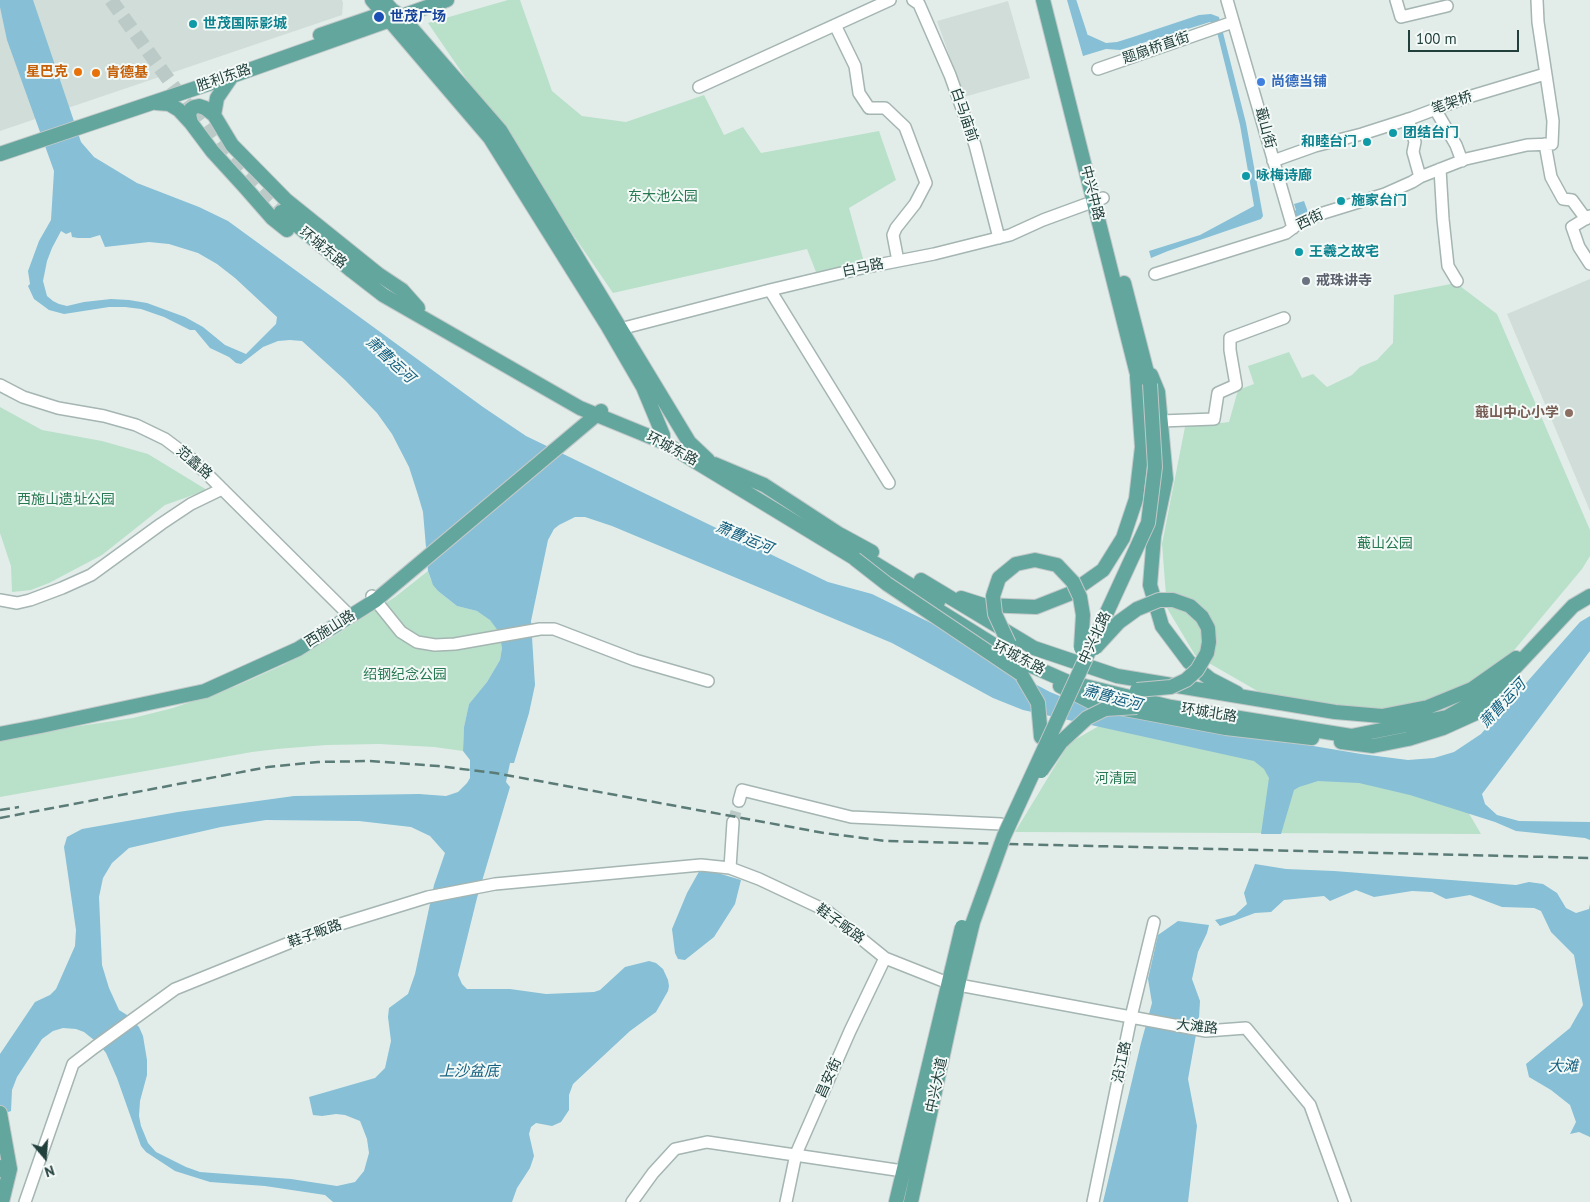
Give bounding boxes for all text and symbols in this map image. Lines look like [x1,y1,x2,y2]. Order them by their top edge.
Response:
place label: 世茂广场 [390,9,446,25]
marker: 世茂广场 [372,10,386,24]
place label: 世茂国际影城 [203,16,287,32]
marker: 世茂国际影城 [187,18,199,30]
scale bar [1410,20,1521,52]
street label: 题扇桥直街 [1120,29,1192,67]
text: 100 m [1416,29,1457,48]
street label: 胜利东路 [195,61,253,95]
place label: 星巴克 [26,64,68,80]
place label: 肯德基 [106,65,148,81]
marker: 星巴克 [72,66,84,78]
marker: 肯德基 [90,67,102,79]
place label: 尚德当铺 [1271,74,1327,90]
marker: 尚德当铺 [1255,76,1267,88]
street label: 白马庙前 [947,86,981,144]
street label: 笔架桥 [1429,88,1475,118]
street label: 蕺山街 [1251,106,1279,150]
place label: 团结台门 [1403,125,1459,141]
marker: 团结台门 [1387,127,1399,139]
place label: 和睦台门 [1301,134,1357,150]
marker: 和睦台门 [1361,136,1373,148]
street label: 中兴中路 [1077,164,1107,222]
place label: 咏梅诗廊 [1256,168,1312,184]
marker: 咏梅诗廊 [1240,170,1252,182]
park label: 东大池公园 [628,189,698,205]
place label: 施家台门 [1351,193,1407,209]
marker: 施家台门 [1335,195,1347,207]
street label: 西街 [1294,206,1326,234]
street label: 环城东路 [296,224,350,272]
place label: 王羲之故宅 [1309,244,1379,260]
marker: 王羲之故宅 [1293,246,1305,258]
street label: 白马路 [841,255,885,281]
place label: 戒珠讲寺 [1316,273,1372,289]
marker: 戒珠讲寺 [1300,275,1312,287]
water label: 萧曹运河 [362,333,418,387]
place label: 蕺山中心小学 [1475,405,1559,421]
marker: 蕺山中心小学 [1563,407,1575,419]
street label: 环城东路 [643,428,701,470]
street label: 范蠡路 [173,443,215,483]
park label: 西施山遗址公园 [17,492,115,508]
water label: 萧曹运河 [713,518,775,558]
park label: 蕺山公园 [1357,536,1413,552]
street label: 西施山路 [302,607,358,651]
street label: 中兴北路 [1076,609,1114,667]
street label: 环城东路 [990,637,1048,679]
park label: 绍钢纪念公园 [363,667,447,683]
water label: 萧曹运河 [1476,676,1530,732]
water label: 萧曹运河 [1081,682,1143,714]
street label: 环城北路 [1180,700,1238,726]
park label: 河清园 [1095,771,1137,787]
street label: 鞋子畈路 [812,901,868,947]
street label: 鞋子畈路 [286,917,344,951]
street label: 大滩路 [1175,1016,1219,1038]
street label: 沿江路 [1109,1040,1135,1084]
street label: 昌安街 [813,1055,845,1101]
street label: 中兴大道 [923,1056,951,1114]
water label: 大滩 [1548,1058,1578,1076]
water label: 上沙盆底 [439,1063,499,1081]
north arrow [20,1132,70,1182]
text: N [42,1161,57,1181]

